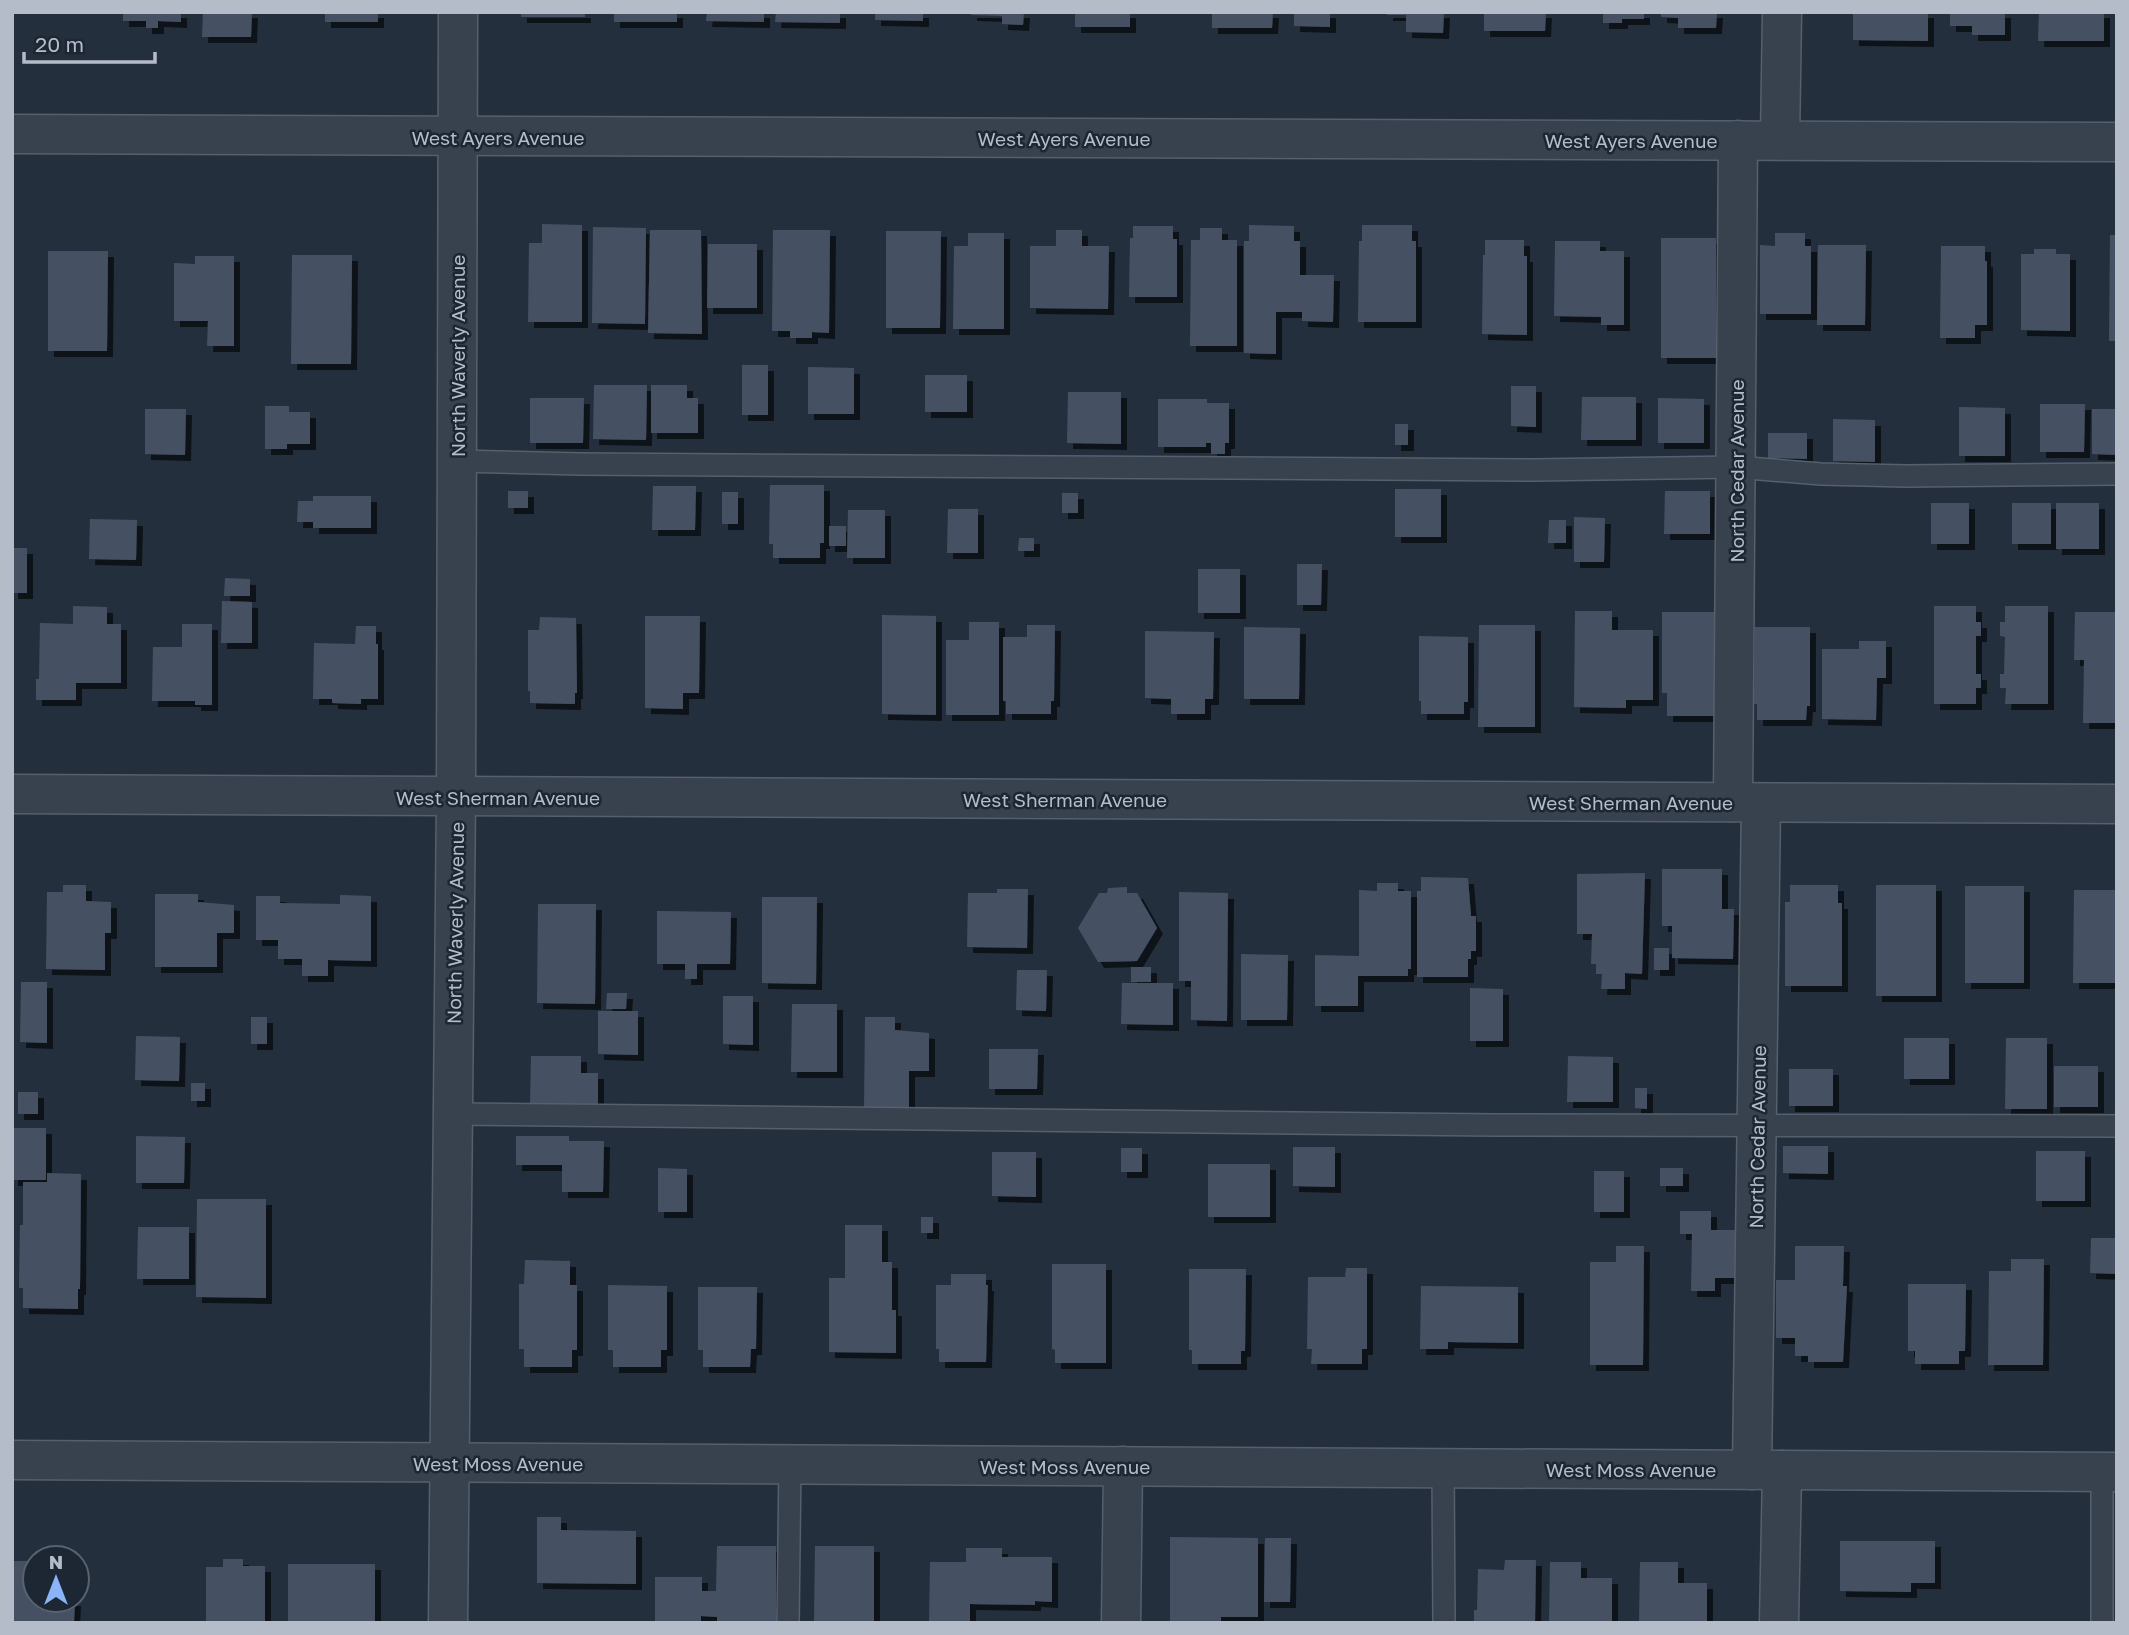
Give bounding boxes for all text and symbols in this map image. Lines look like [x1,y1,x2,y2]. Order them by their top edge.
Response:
scale bar [24,21,156,65]
text: 20 m [35,31,84,57]
street label: West Ayers Avenue [411,126,585,149]
street label: West Ayers Avenue [977,127,1151,150]
street label: West Ayers Avenue [1544,129,1718,152]
street label: North Waverly Avenue [446,255,469,457]
street label: North Cedar Avenue [1725,379,1748,563]
street label: West Sherman Avenue [396,786,600,809]
street label: West Sherman Avenue [963,788,1167,811]
street label: West Sherman Avenue [1529,791,1733,814]
street label: North Waverly Avenue [442,822,468,1024]
street label: North Cedar Avenue [1744,1045,1770,1229]
street label: West Moss Avenue [413,1452,583,1475]
street label: West Moss Avenue [980,1455,1150,1478]
street label: West Moss Avenue [1546,1458,1716,1481]
north arrow [21,1544,91,1614]
text: N [49,1550,63,1573]

